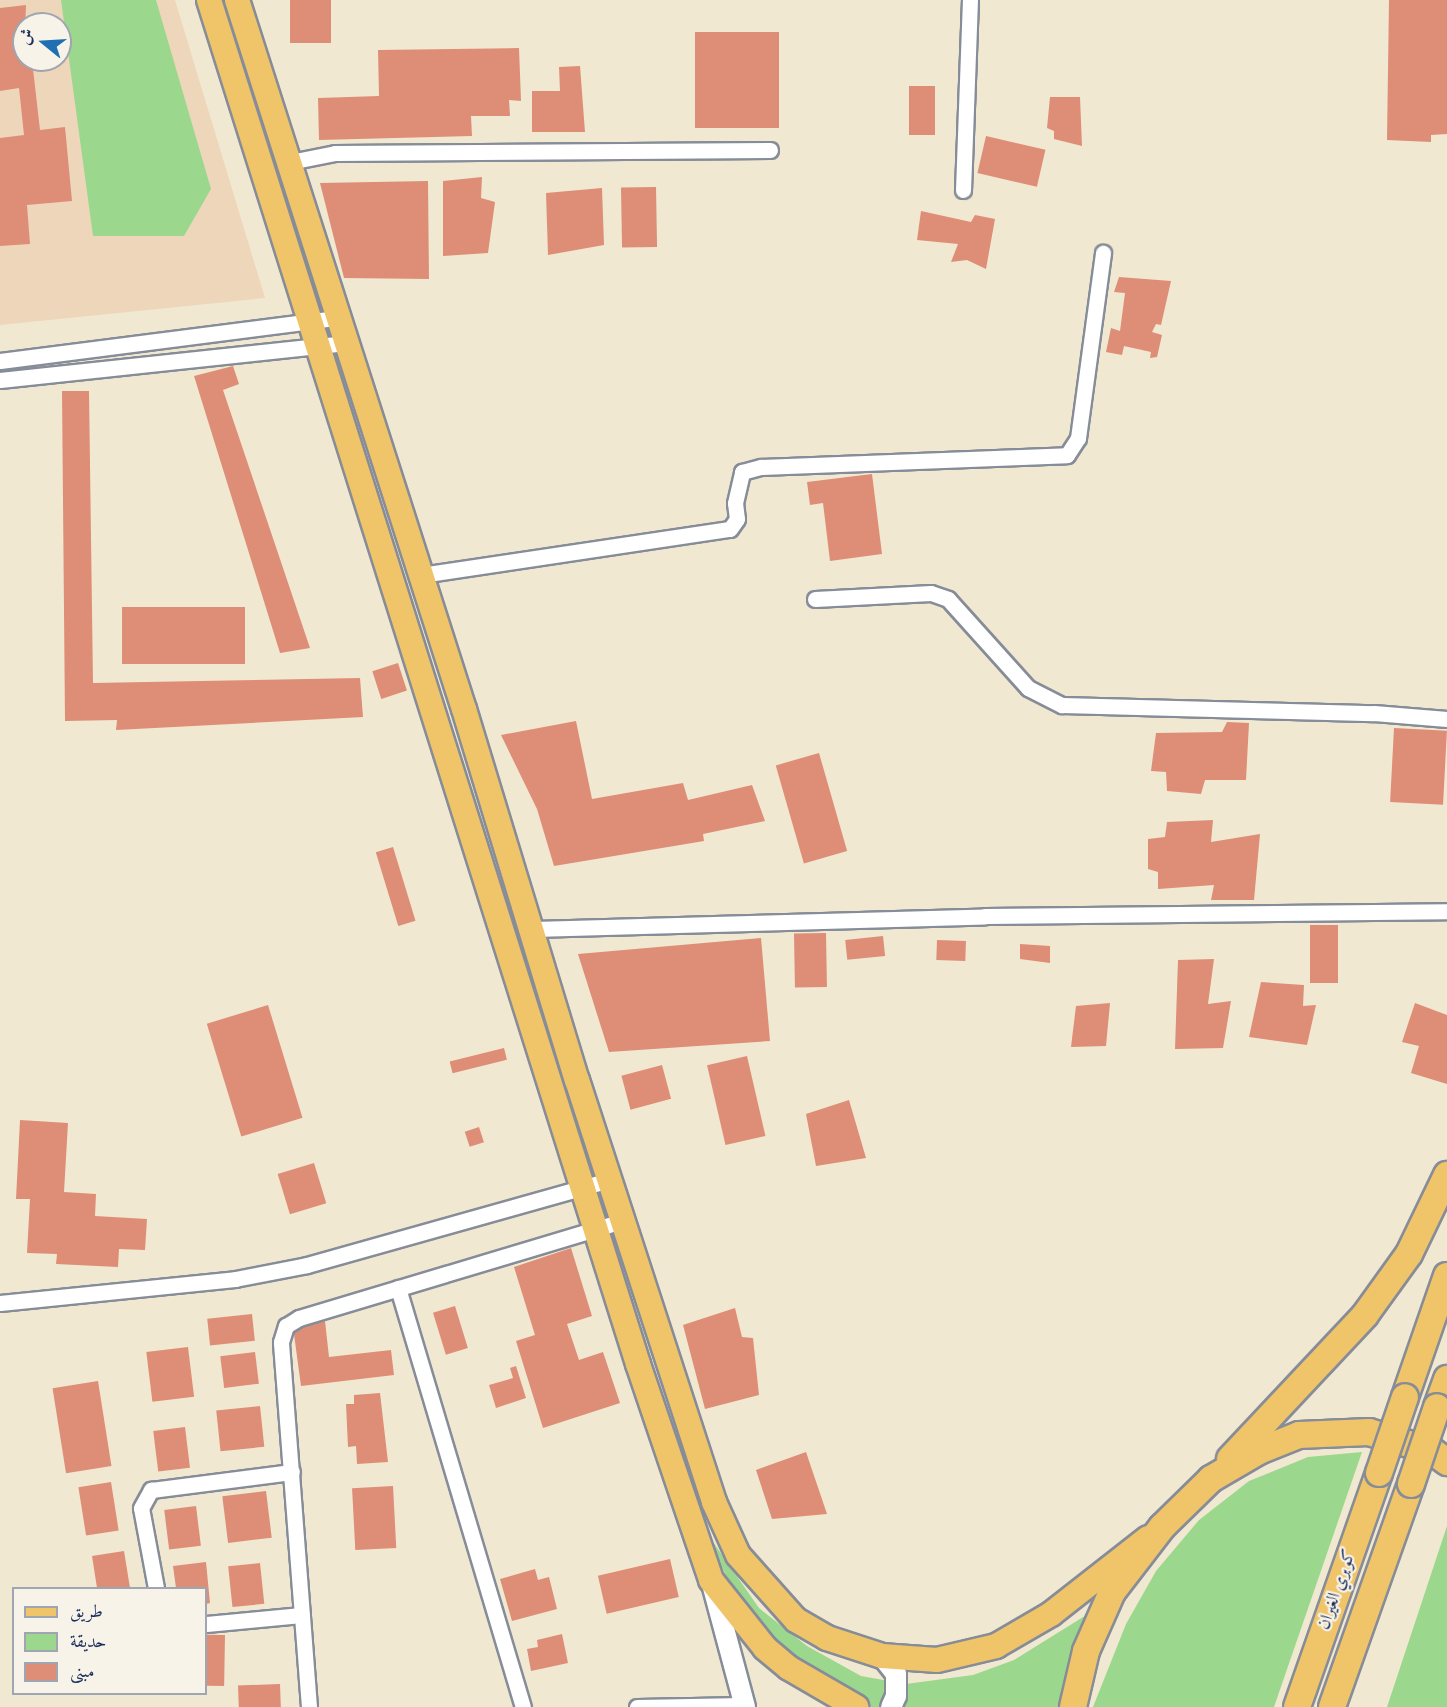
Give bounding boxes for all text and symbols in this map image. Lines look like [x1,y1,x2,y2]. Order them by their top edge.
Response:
north arrow [12,12,72,72]
text: ش [15,26,39,48]
street label: كوبري الغيران [1314,1547,1362,1633]
legend [12,1587,207,1695]
text: طريق [70,1601,103,1624]
text: حديقة [70,1631,106,1654]
text: مبنى [70,1661,95,1684]

